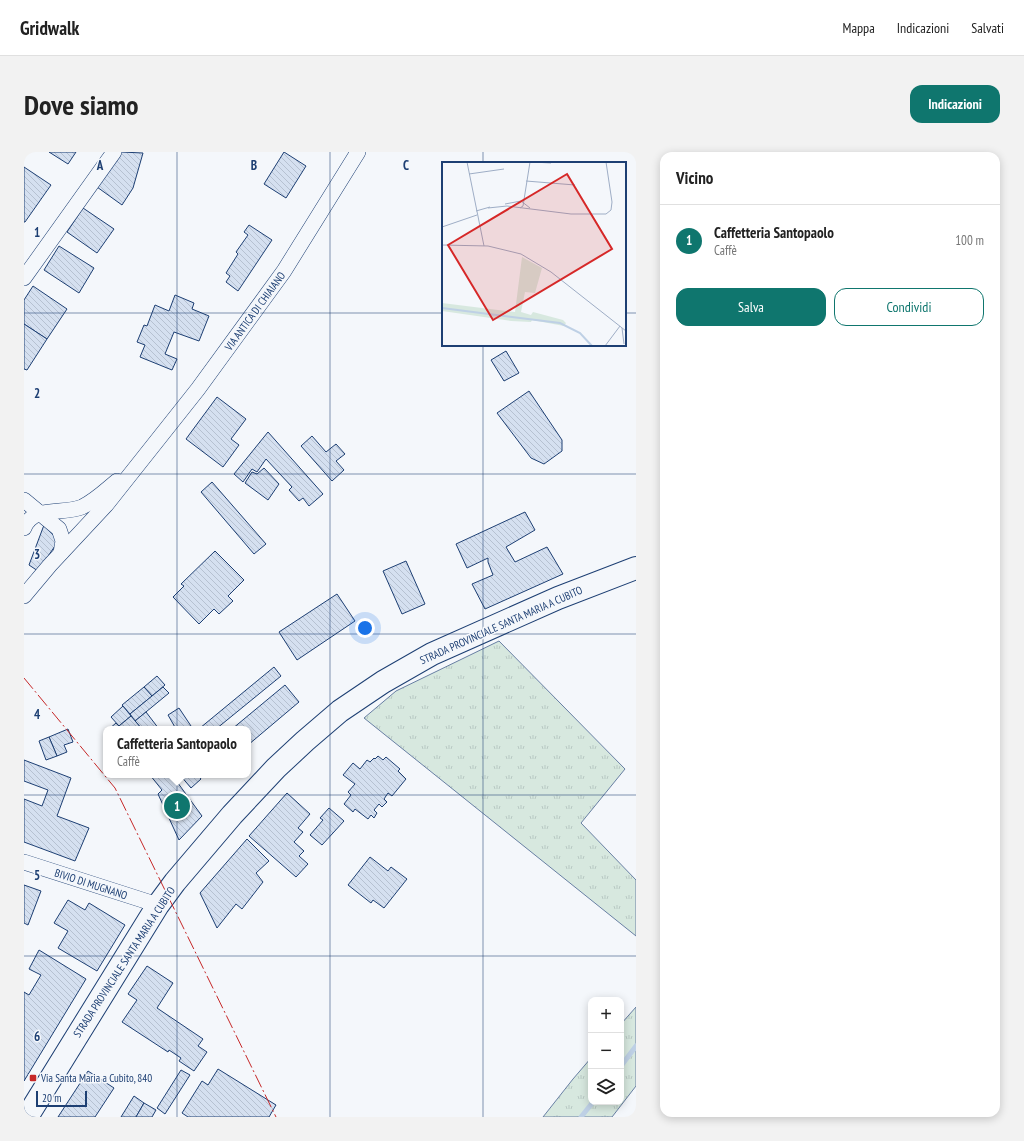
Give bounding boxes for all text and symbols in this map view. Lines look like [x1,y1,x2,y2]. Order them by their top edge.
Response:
text: Gridwalk [20,16,79,40]
text: Mappa [843,19,875,37]
text: Indicazioni [897,19,949,37]
text: Salvati [971,19,1004,37]
button: Indicazioni [910,85,1000,123]
text: Dove siamo [24,86,139,123]
text: A [96,157,104,174]
text: B [251,157,257,174]
text: C [403,157,409,174]
inset map [442,162,626,346]
text: Vicino [676,167,713,189]
text: Caffetteria Santopaolo [714,223,834,242]
text: 1 [34,224,40,241]
text: 1 [686,232,692,249]
text: 100 m [955,232,984,249]
text: Caffè [714,242,737,259]
street label: VIA ANTICA DI CHIAIANO [221,269,288,354]
button: Salva [676,288,826,326]
button: Condividi [834,288,984,326]
text: 2 [34,385,40,402]
text: 3 [34,546,40,563]
street label: STRADA PROVINCIALE SANTA MARIA A CUBITO [417,583,585,667]
your location [355,618,375,638]
text: 4 [34,706,41,723]
popup [103,726,251,778]
text: Caffetteria Santopaolo [117,734,237,753]
text: Caffè [117,753,140,770]
pin: 1 [164,791,190,821]
street label: BIVIO DI MUGNANO [53,866,129,902]
text: 5 [34,867,40,884]
street label: STRADA PROVINCIALE SANTA MARIA A CUBITO [70,884,178,1040]
map controls [588,997,624,1105]
button: + [588,997,624,1033]
text: 6 [34,1028,40,1045]
button: − [588,1033,624,1069]
button: layers [588,1069,624,1105]
place label: Via Santa Maria a Cubito, 840 [40,1071,152,1085]
marker: Via Santa Maria a Cubito, 840 [28,1073,38,1083]
scale bar [36,1089,87,1108]
text: 20 m [42,1091,61,1105]

